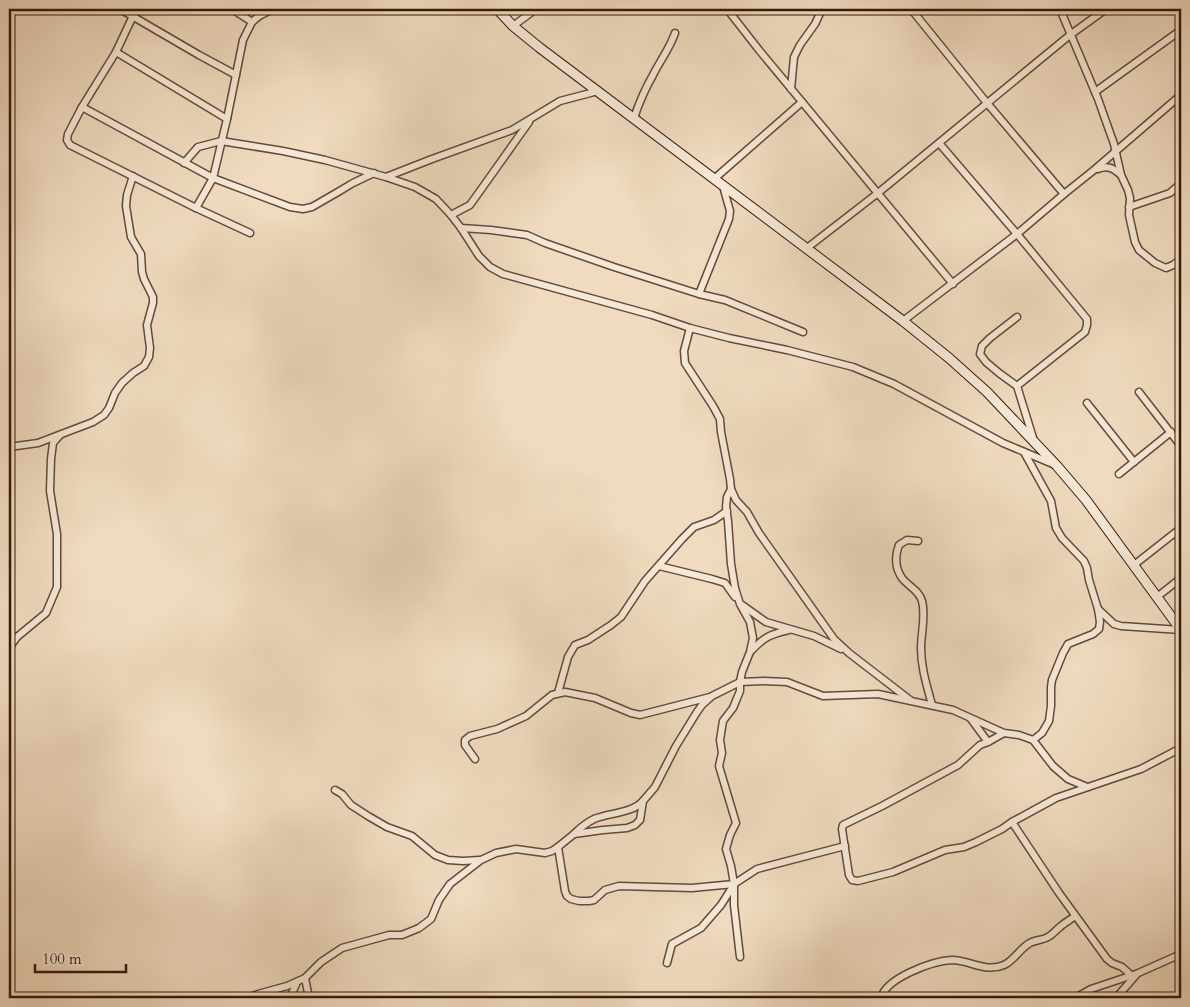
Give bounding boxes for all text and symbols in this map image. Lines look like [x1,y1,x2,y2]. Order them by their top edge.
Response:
scale bar [35,942,126,974]
text: 100 m [42,949,82,969]

